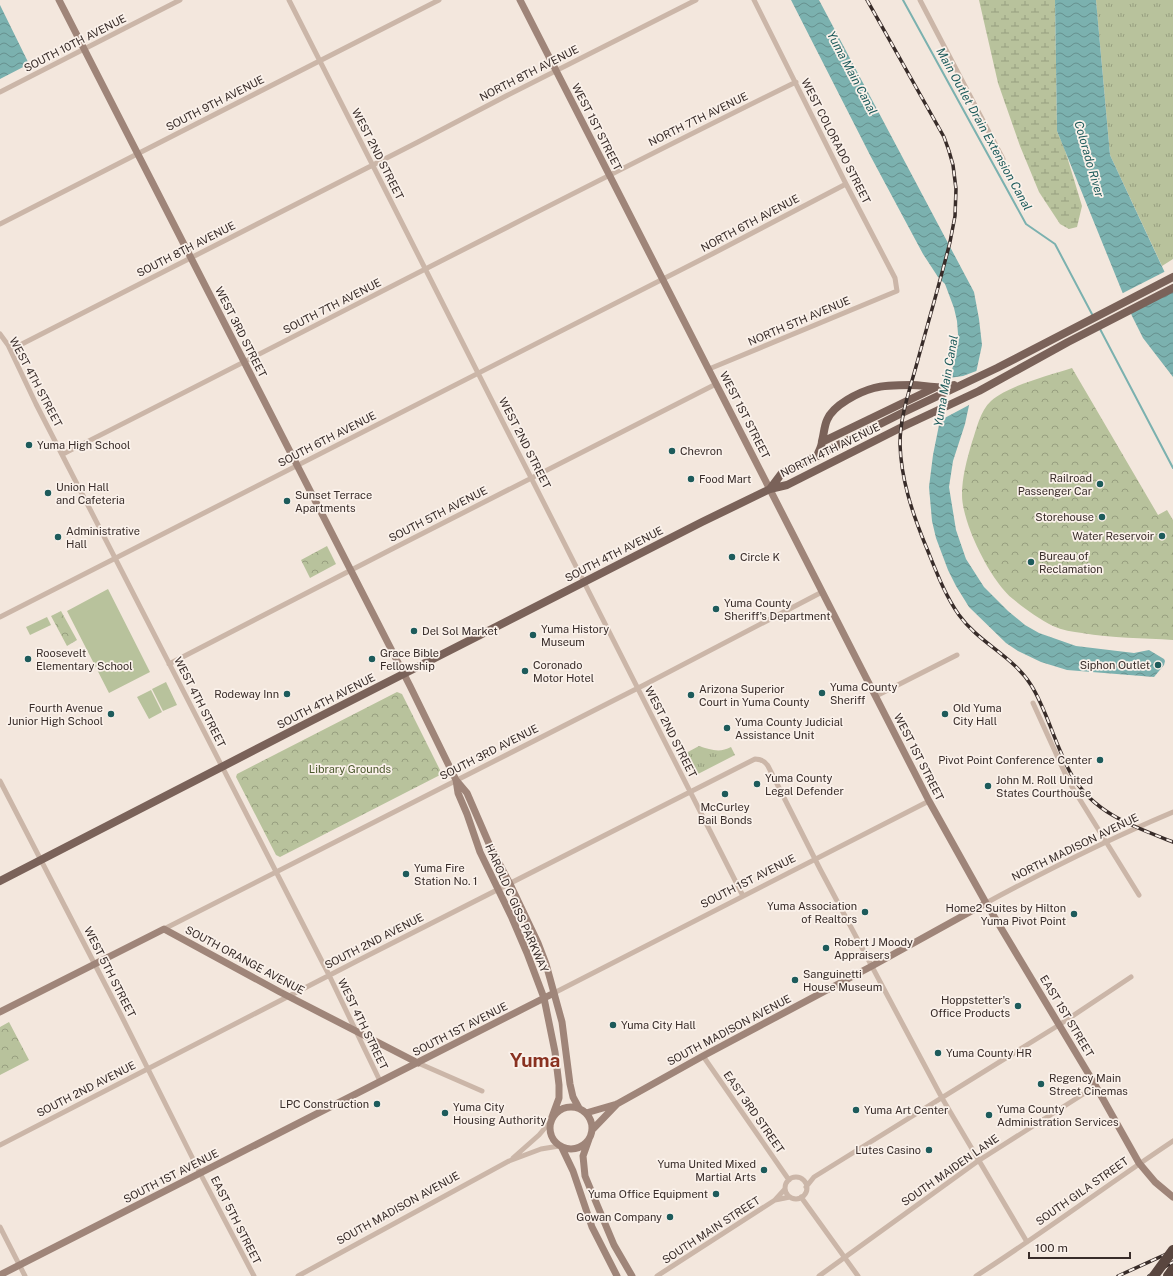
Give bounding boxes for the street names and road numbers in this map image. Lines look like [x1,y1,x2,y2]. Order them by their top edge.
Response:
street label: SOUTH 10TH AVENUE [22,12,128,74]
street label: NORTH 8TH AVENUE [477,43,581,103]
street label: SOUTH 9TH AVENUE [164,73,266,133]
street label: WEST COLORADO STREET [799,76,873,206]
street label: WEST 1ST STREET [570,81,624,173]
street label: NORTH 7TH AVENUE [646,90,750,148]
street label: WEST 2ND STREET [350,107,406,202]
street label: NORTH 6TH AVENUE [699,192,801,254]
street label: SOUTH 8TH AVENUE [135,219,237,279]
street label: SOUTH 7TH AVENUE [281,276,383,336]
street label: WEST 3RD STREET [213,285,269,380]
street label: NORTH 5TH AVENUE [746,294,852,348]
street label: WEST 4TH STREET [7,335,65,429]
street label: WEST 1ST STREET [718,369,772,461]
street label: WEST 2ND STREET [497,396,553,491]
street label: SOUTH 6TH AVENUE [276,409,378,469]
street label: NORTH 4TH AVENUE [778,421,882,479]
street label: SOUTH 5TH AVENUE [387,484,489,544]
street label: SOUTH 4TH AVENUE [563,524,665,584]
street label: WEST 4TH STREET [172,655,228,750]
street label: SOUTH 4TH AVENUE [275,671,377,731]
street label: WEST 2ND STREET [643,685,699,780]
street label: WEST 1ST STREET [892,711,946,803]
street label: SOUTH 3RD AVENUE [438,722,540,782]
street label: NORTH MADISON AVENUE [1010,811,1140,883]
street label: HAROLD C GISS PARKWAY [483,842,551,974]
street label: SOUTH 1ST AVENUE [699,852,798,910]
street label: SOUTH 2ND AVENUE [323,911,426,971]
street label: SOUTH ORANGE AVENUE [183,923,307,997]
street label: WEST 5TH STREET [82,925,138,1020]
street label: EAST 1ST STREET [1038,973,1096,1059]
street label: WEST 4TH STREET [336,977,390,1072]
street label: SOUTH MADISON AVENUE [665,992,793,1068]
street label: SOUTH 1ST AVENUE [411,1000,510,1058]
street label: SOUTH 2ND AVENUE [35,1059,138,1119]
street label: EAST 3RD STREET [721,1069,787,1156]
street label: SOUTH MAIDEN LANE [899,1132,1001,1208]
street label: SOUTH 1ST AVENUE [122,1147,221,1205]
street label: SOUTH GILA STREET [1033,1154,1131,1228]
street label: SOUTH MADISON AVENUE [334,1169,462,1247]
street label: EAST 5TH STREET [209,1174,264,1266]
street label: SOUTH MAIN STREET [660,1194,762,1266]

